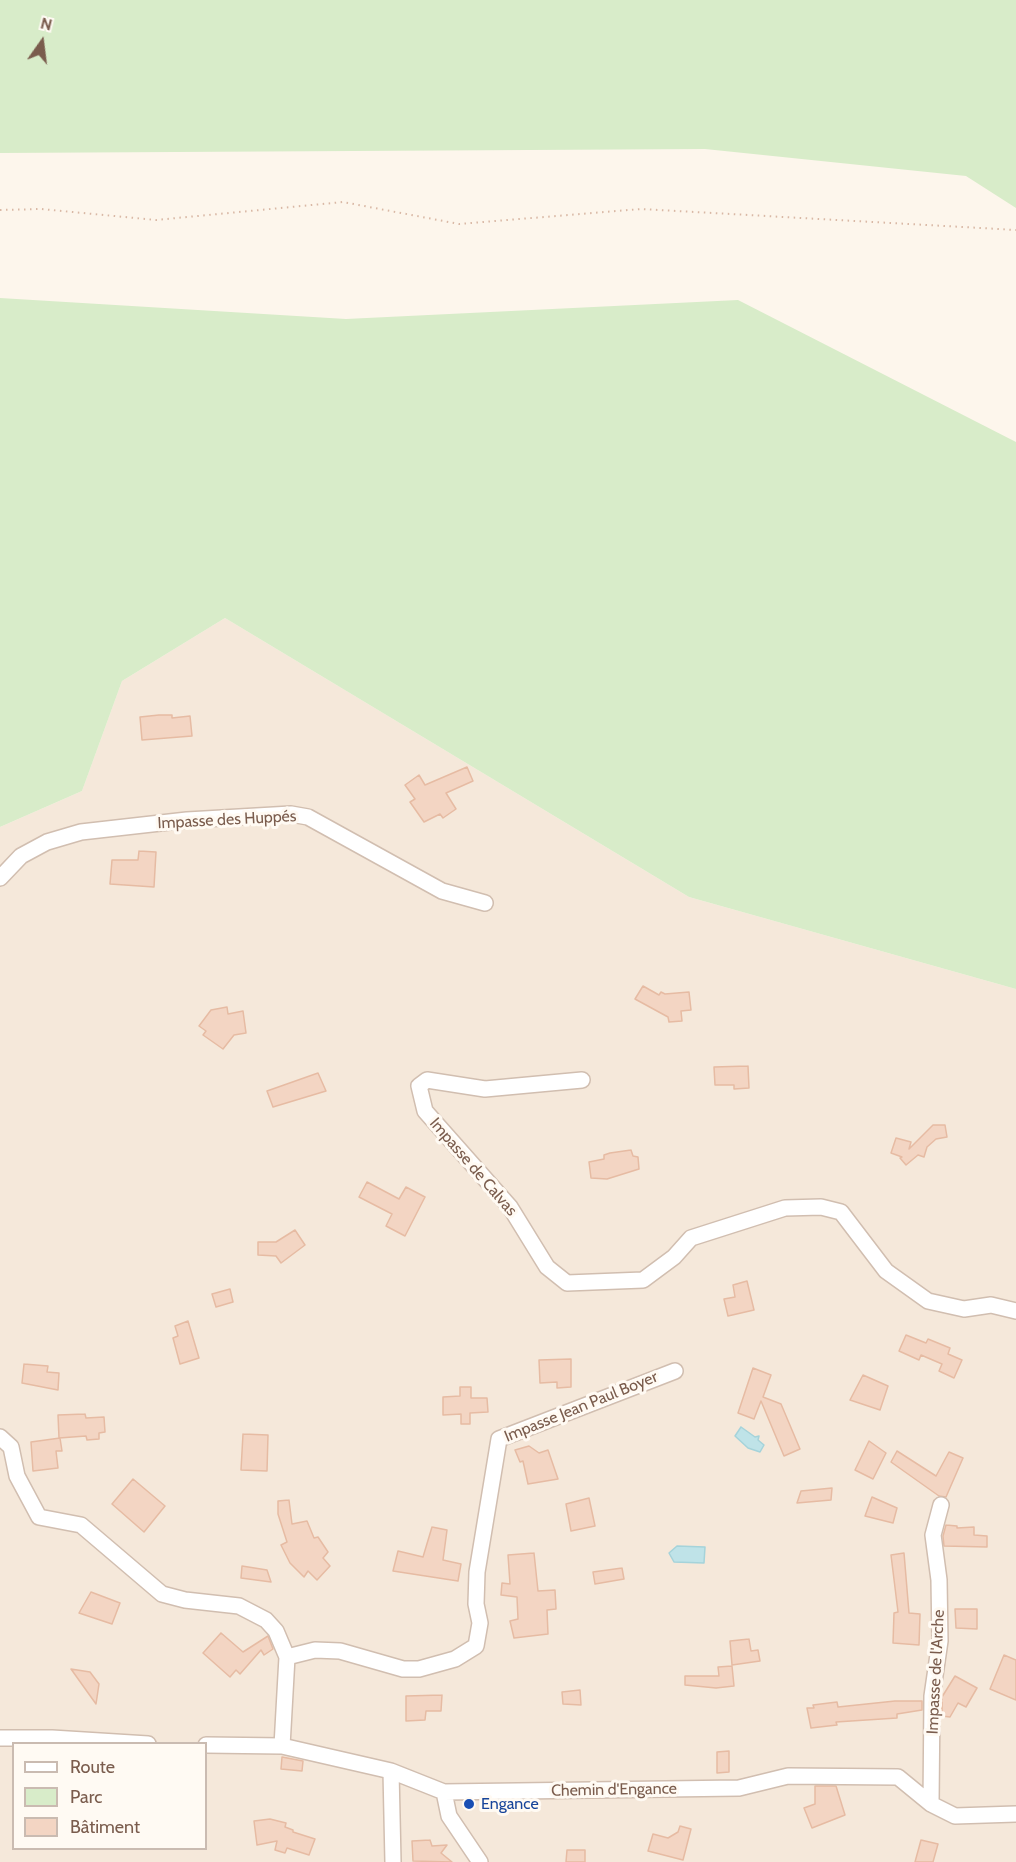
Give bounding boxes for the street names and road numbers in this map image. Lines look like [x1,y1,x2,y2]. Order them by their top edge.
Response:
street label: Impasse des Huppés [157,807,297,833]
street label: Impasse de Calvas [425,1114,521,1220]
street label: Impasse Jean Paul Boyer [502,1367,660,1447]
street label: Impasse de l'Arche [923,1609,949,1735]
street label: Chemin d'Engance [551,1779,677,1801]

